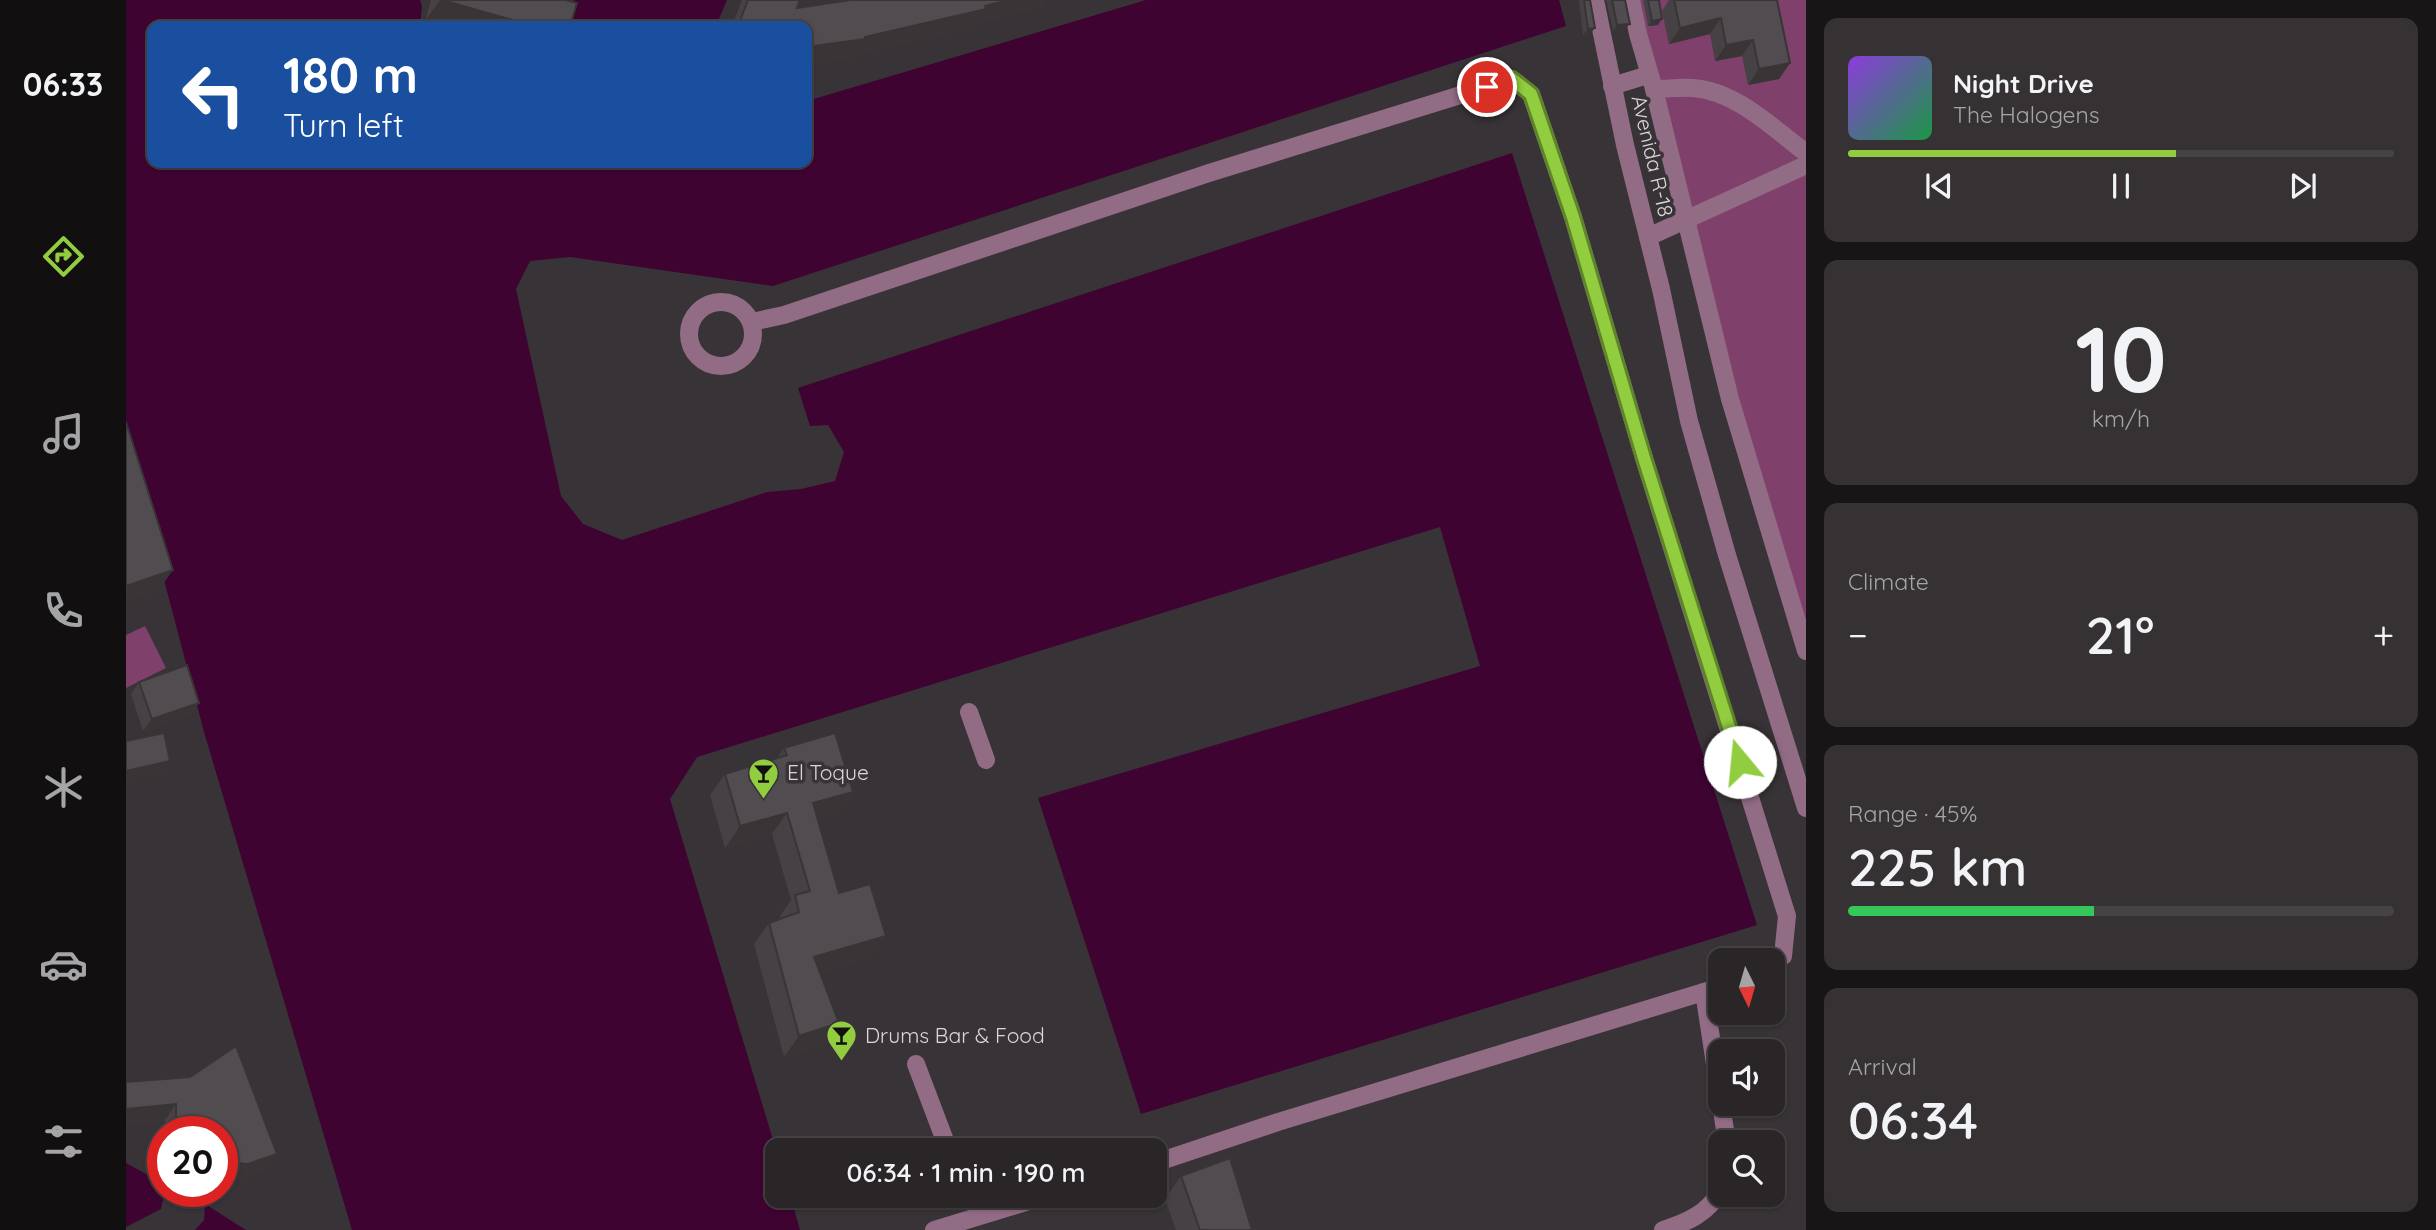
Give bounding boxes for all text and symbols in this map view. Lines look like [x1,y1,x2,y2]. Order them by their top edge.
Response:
text: 180 m [283,44,418,105]
icon: left [168,49,259,140]
pin [1457,57,1517,117]
text: 06:33 [23,64,103,104]
text: Night Drive [1953,67,2094,100]
icon: arrive [1468,68,1506,106]
street label: Avenida R-18 [1626,92,1680,219]
text: The Halogens [1953,100,2100,129]
text: Turn left [283,105,404,145]
icon: previous [1920,167,1958,205]
icon: pause [2102,167,2140,205]
icon: next [2284,167,2322,205]
icon: directions [39,232,88,281]
text: 10 [2075,301,2167,415]
text: km/h [2092,404,2150,433]
icon: music [39,409,88,458]
text: Climate [1848,567,1929,596]
icon: phone [39,586,88,635]
text: 21° [2086,602,2154,667]
text: − [1848,611,1868,659]
text: + [2373,611,2394,659]
position arrow [1703,725,1777,799]
bar icon: El Toque [747,756,781,800]
place label: El Toque [787,759,869,785]
icon: climate [39,763,88,812]
text: Range · 45% [1848,799,1977,828]
text: 225 km [1848,834,2027,899]
icon: car [39,940,88,989]
north arrow [1708,948,1785,1026]
map controls [1708,948,1785,1207]
bar icon: Drums Bar & Food [825,1019,859,1063]
place label: Drums Bar & Food [865,1022,1045,1048]
button: sound [1708,1039,1785,1116]
text: Arrival [1848,1052,1917,1081]
text: 06:34 [1848,1087,1978,1152]
speed limit sign: 20 [147,1116,238,1207]
icon: filters [39,1117,88,1166]
button: search [1708,1130,1785,1207]
text: 06:34 · 1 min · 190 m [847,1156,1085,1189]

